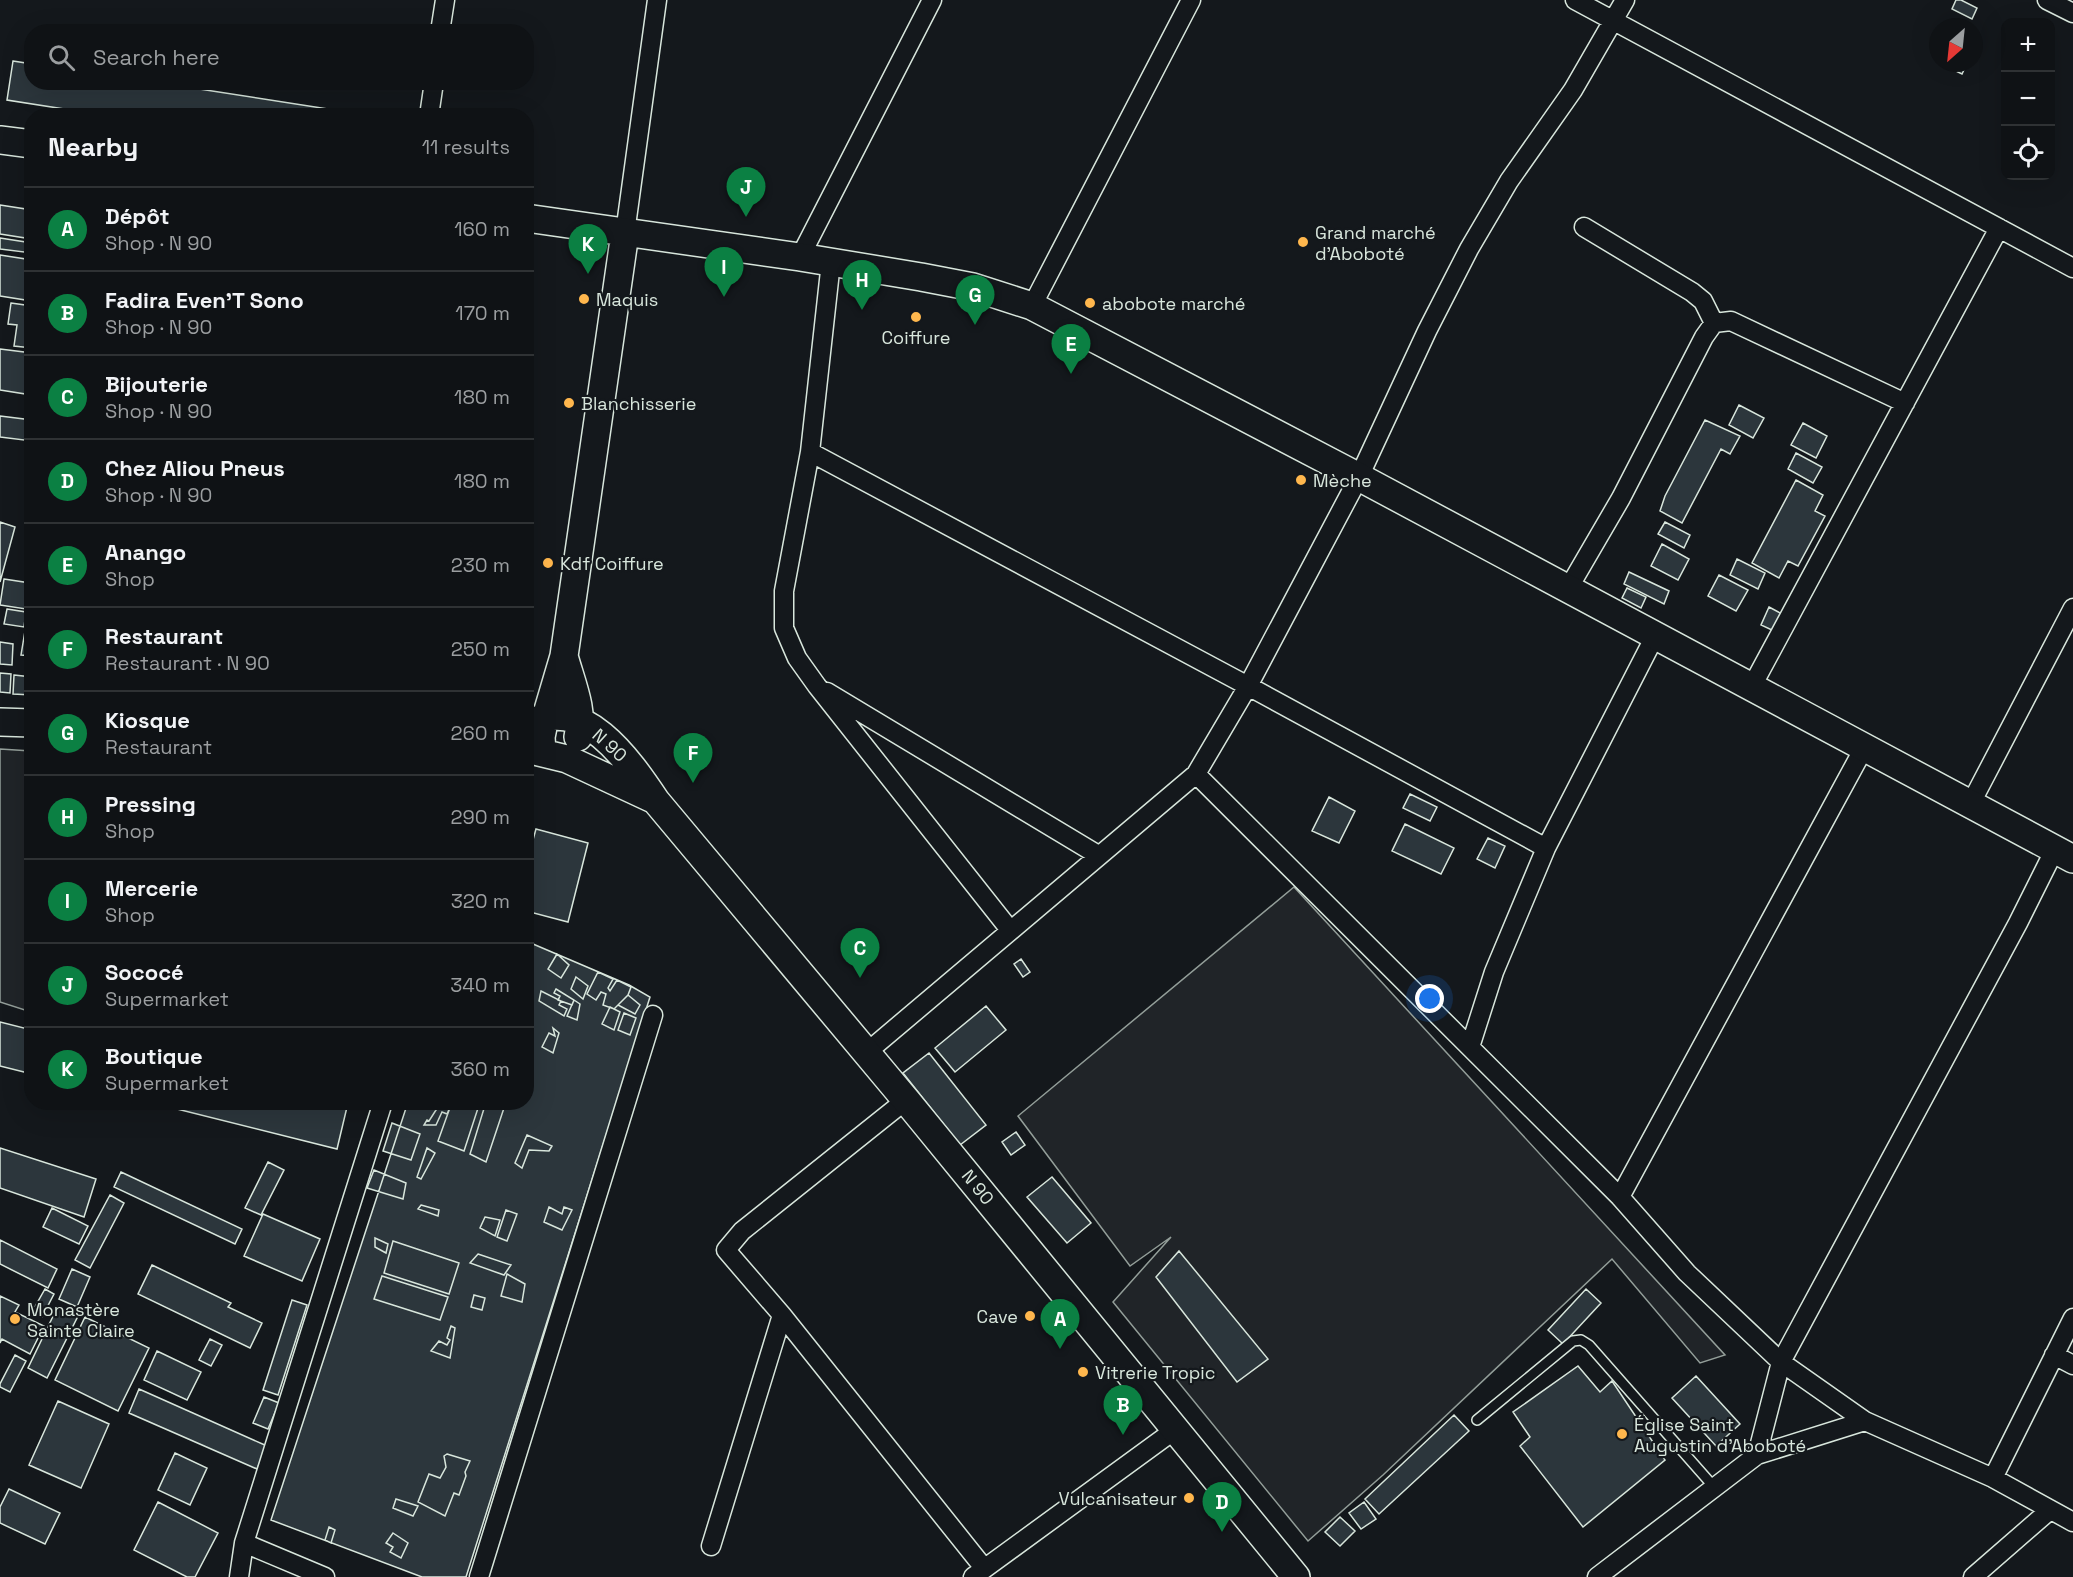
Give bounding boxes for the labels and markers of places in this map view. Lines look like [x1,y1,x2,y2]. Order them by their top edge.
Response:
pin: J [726,168,766,217]
place label: Grand marché d’Aboboté [1315,221,1436,265]
pin: K [568,224,608,274]
marker: Grand marché d’Aboboté [1296,235,1310,249]
pin: I [704,248,744,297]
pin: H [842,260,882,310]
pin: G [956,276,994,325]
place label: Maquis [596,288,658,311]
marker: Maquis [577,292,591,306]
place label: abobote marché [1102,292,1245,315]
marker: abobote marché [1083,296,1097,310]
marker: Coiffure [909,310,923,324]
pin: E [1052,324,1090,374]
place label: Coiffure [882,326,950,349]
place label: Blanchisserie [581,392,696,415]
marker: Blanchisserie [562,396,576,410]
place label: Mèche [1313,469,1372,492]
marker: Mèche [1294,473,1308,487]
place label: Kdf Coiffure [560,552,664,575]
marker: Kdf Coiffure [541,556,555,570]
pin: F [674,734,712,783]
pin: C [840,928,880,978]
place label: Monastère Sainte Claire [27,1298,135,1342]
pin: A [1040,1300,1080,1349]
place label: Cave [977,1305,1018,1328]
marker: Cave [1023,1309,1037,1323]
marker: Monastère Sainte Claire [8,1312,22,1326]
place label: Vitrerie Tropic [1095,1361,1216,1384]
marker: Vitrerie Tropic [1076,1365,1090,1379]
pin: B [1104,1386,1142,1435]
place label: Église Saint Augustin d’Aboboté [1634,1413,1806,1457]
marker: Église Saint Augustin d’Aboboté [1615,1427,1629,1441]
pin: D [1202,1482,1242,1532]
place label: Vulcanisateur [1058,1487,1177,1510]
marker: Vulcanisateur [1182,1491,1196,1505]

